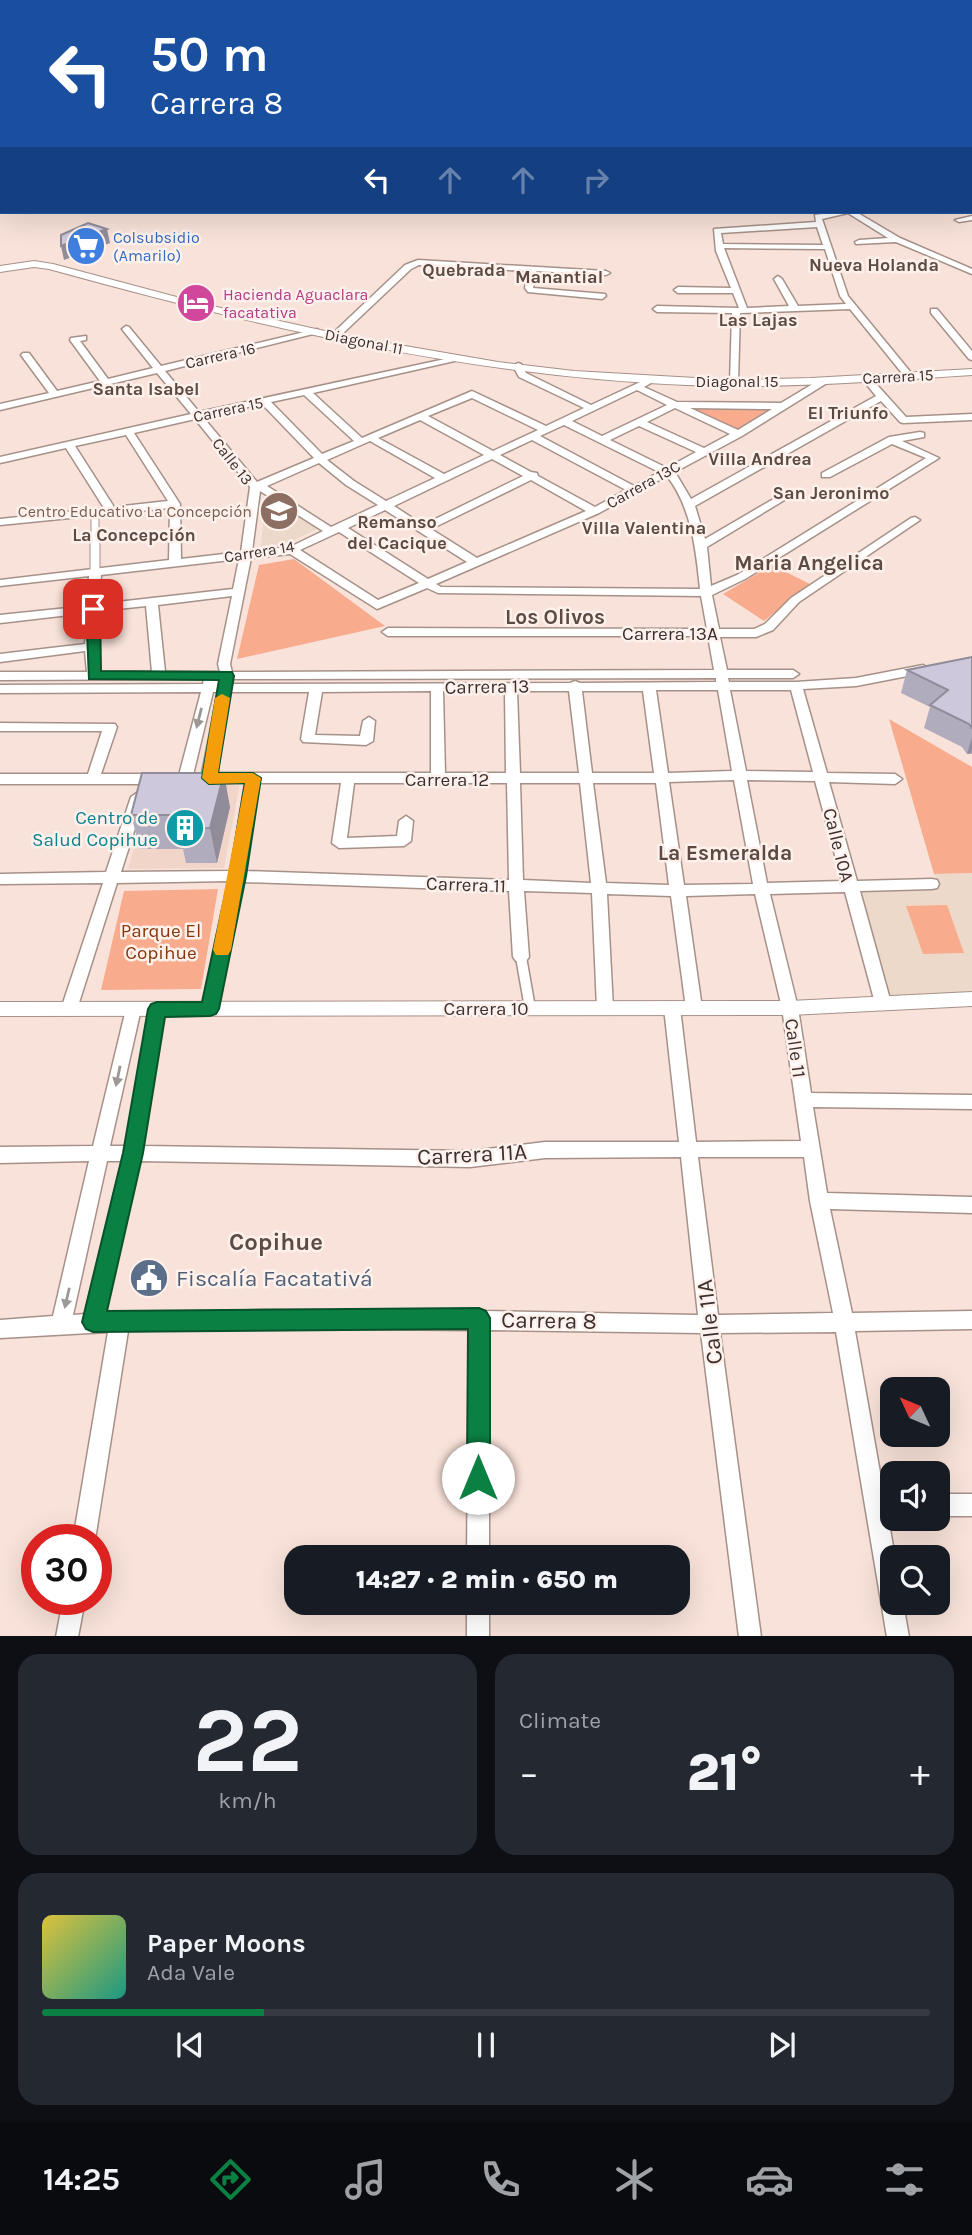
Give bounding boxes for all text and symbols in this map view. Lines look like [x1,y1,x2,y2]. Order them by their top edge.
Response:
text: 50 m [150,26,268,83]
icon: left [35,28,126,119]
text: Carrera 8 [150,85,283,122]
icon: left [358,161,396,199]
icon: ahead [431,161,469,199]
icon: ahead [504,161,542,199]
icon: right [577,161,615,199]
supermarket icon: Colsubsidio (Amarilo) [65,225,107,267]
place label: Colsubsidio (Amarilo) [113,228,200,265]
district label: Nueva Holanda [809,254,939,276]
district label: Quebrada [422,259,506,281]
district label: Manantial [515,266,603,288]
hotel icon: Hacienda Aguaclara facatativa [175,282,217,324]
place label: Hacienda Aguaclara facatativa [223,285,368,322]
district label: Las Lajas [719,309,797,331]
street label: Diagonal 11 [323,325,405,358]
street label: Carrera 16 [183,338,257,373]
street label: Carrera 15 [862,365,934,388]
street label: Diagonal 15 [696,372,778,391]
district label: Santa Isabel [93,378,199,400]
street label: Carrera 15 [191,393,265,426]
district label: El Triunfo [808,402,888,424]
street label: Calle 13 [208,434,257,489]
district label: Villa Andrea [708,448,812,470]
street label: Carrera 13C [603,456,684,512]
district label: San Jeronimo [773,482,889,504]
school or university icon: Centro Educativo La Concepción [258,490,300,532]
place label: Centro Educativo La Concepción [18,502,252,521]
district label: Remanso del Cacique [347,511,447,554]
district label: Villa Valentina [582,517,706,539]
district label: La Concepción [72,524,196,546]
street label: Carrera 14 [223,537,296,566]
district label: Maria Angelica [734,551,884,575]
pin [63,579,123,639]
icon: arrive [74,590,112,628]
district label: Los Olivos [505,605,605,629]
street label: Carrera 13A [622,623,718,645]
street label: Carrera 13 [444,675,530,699]
one-way arrow [193,708,204,730]
street label: Carrera 12 [405,769,489,791]
street label: Calle 10A [818,806,858,885]
place label: Centro de Salud Copihue [32,807,158,851]
building icon: Centro de Salud Copihue [164,807,206,849]
district label: La Esmeralda [658,841,792,865]
street label: Carrera 11 [426,873,506,897]
park label: Parque El Copihue [121,920,201,964]
street label: Carrera 10 [444,998,529,1020]
street label: Calle 11 [780,1017,810,1079]
one-way arrow [113,1065,124,1087]
street label: Carrera 11A [416,1138,528,1171]
district label: Copihue [229,1228,323,1256]
public building icon: Fiscalía Facatativá [128,1257,170,1299]
place label: Fiscalía Facatativá [176,1265,373,1292]
street label: Calle 11A [691,1278,728,1366]
one-way arrow [61,1287,72,1309]
street label: Carrera 8 [501,1306,597,1335]
north arrow [880,1377,950,1447]
map controls [880,1377,950,1615]
position arrow [441,1441,515,1515]
button: sound [880,1461,950,1531]
speed limit sign: 30 [21,1524,112,1615]
button: search [880,1545,950,1615]
text: 14:27 · 2 min · 650 m [356,1564,618,1595]
text: 22 [192,1688,303,1794]
text: Climate [519,1707,601,1734]
text: 21° [687,1742,762,1803]
text: − [519,1751,539,1796]
text: + [910,1751,930,1796]
text: km/h [218,1787,277,1814]
text: Paper Moons [147,1928,306,1959]
text: Ada Vale [147,1959,235,1986]
icon: previous [171,2026,209,2064]
icon: pause [467,2026,505,2064]
icon: next [763,2026,801,2064]
icon: directions [206,2155,255,2204]
icon: music [341,2155,390,2204]
icon: phone [476,2155,525,2204]
icon: climate [610,2155,659,2204]
icon: car [745,2155,794,2204]
icon: filters [880,2155,929,2204]
text: 14:25 [43,2161,120,2198]

